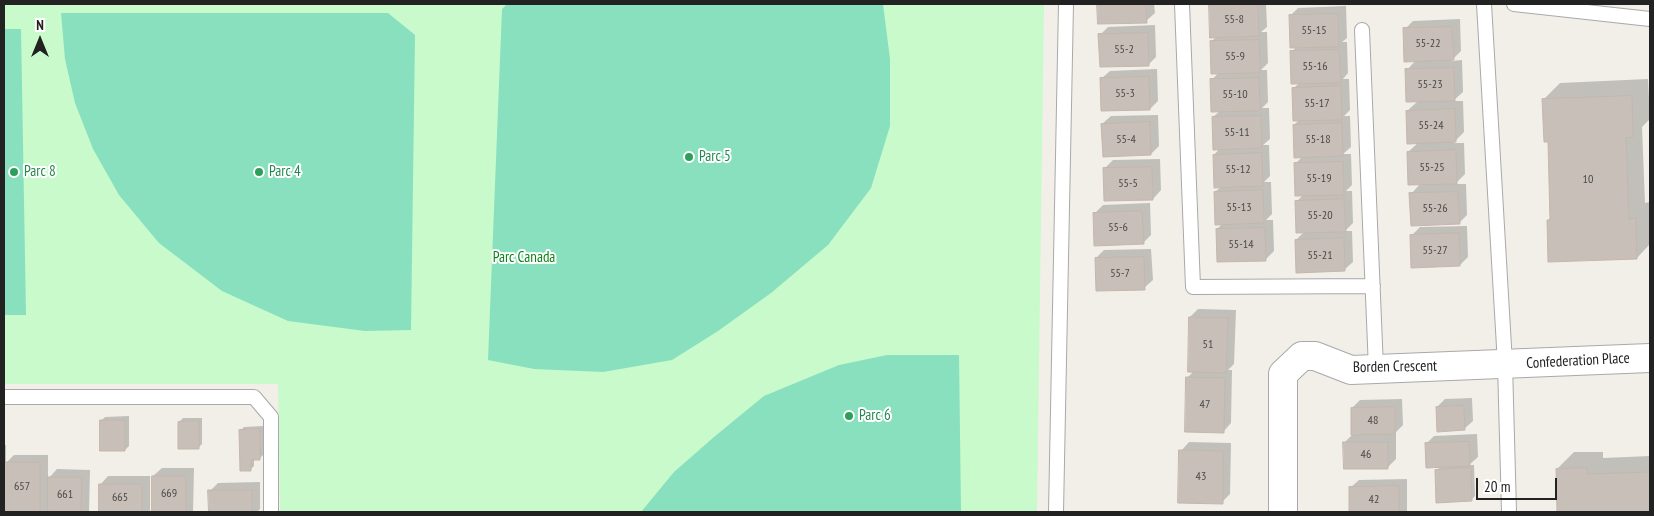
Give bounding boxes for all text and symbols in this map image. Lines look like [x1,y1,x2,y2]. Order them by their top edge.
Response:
house number: 55-8 [1224,13,1244,27]
north arrow [15,15,65,65]
text: N [36,16,44,34]
house number: 55-15 [1301,24,1327,38]
house number: 55-22 [1415,37,1441,51]
house number: 55-2 [1114,43,1134,57]
house number: 55-9 [1225,50,1245,64]
house number: 55-16 [1302,60,1328,74]
house number: 55-23 [1417,78,1443,92]
house number: 55-3 [1115,87,1135,101]
house number: 55-10 [1222,88,1248,102]
house number: 55-17 [1304,97,1330,111]
house number: 55-24 [1418,119,1444,133]
house number: 55-11 [1224,126,1250,140]
house number: 55-4 [1116,133,1136,147]
house number: 55-18 [1305,133,1331,147]
place label: Parc 5 [699,148,731,166]
marker: Parc 5 [683,151,695,163]
house number: 55-25 [1419,161,1445,175]
place label: Parc 8 [24,163,56,181]
place label: Parc 4 [269,163,301,181]
house number: 55-12 [1225,163,1251,177]
marker: Parc 8 [8,166,20,178]
marker: Parc 4 [253,166,265,178]
house number: 55-19 [1306,172,1332,186]
house number: 10 [1583,173,1593,187]
house number: 55-5 [1118,177,1138,191]
house number: 55-13 [1226,201,1252,215]
house number: 55-26 [1422,202,1448,216]
house number: 55-20 [1307,209,1333,223]
house number: 55-6 [1108,221,1128,235]
house number: 55-14 [1228,238,1254,252]
house number: 55-27 [1422,244,1448,258]
park label: Parc Canada [493,249,555,267]
house number: 55-21 [1307,249,1333,263]
house number: 55-7 [1110,267,1130,281]
house number: 51 [1203,338,1213,352]
street label: Confederation Place [1526,349,1630,373]
street label: Borden Crescent [1353,357,1437,377]
house number: 47 [1200,398,1210,412]
place label: Parc 6 [859,407,891,425]
marker: Parc 6 [843,410,855,422]
house number: 48 [1368,414,1378,428]
house number: 46 [1361,448,1371,462]
scale bar [1479,468,1560,500]
house number: 43 [1196,470,1206,484]
text: 20 m [1484,477,1510,496]
house number: 657 [14,480,30,494]
house number: 669 [161,487,177,501]
house number: 661 [57,488,73,502]
house number: 665 [112,491,128,505]
house number: 42 [1369,493,1379,507]

